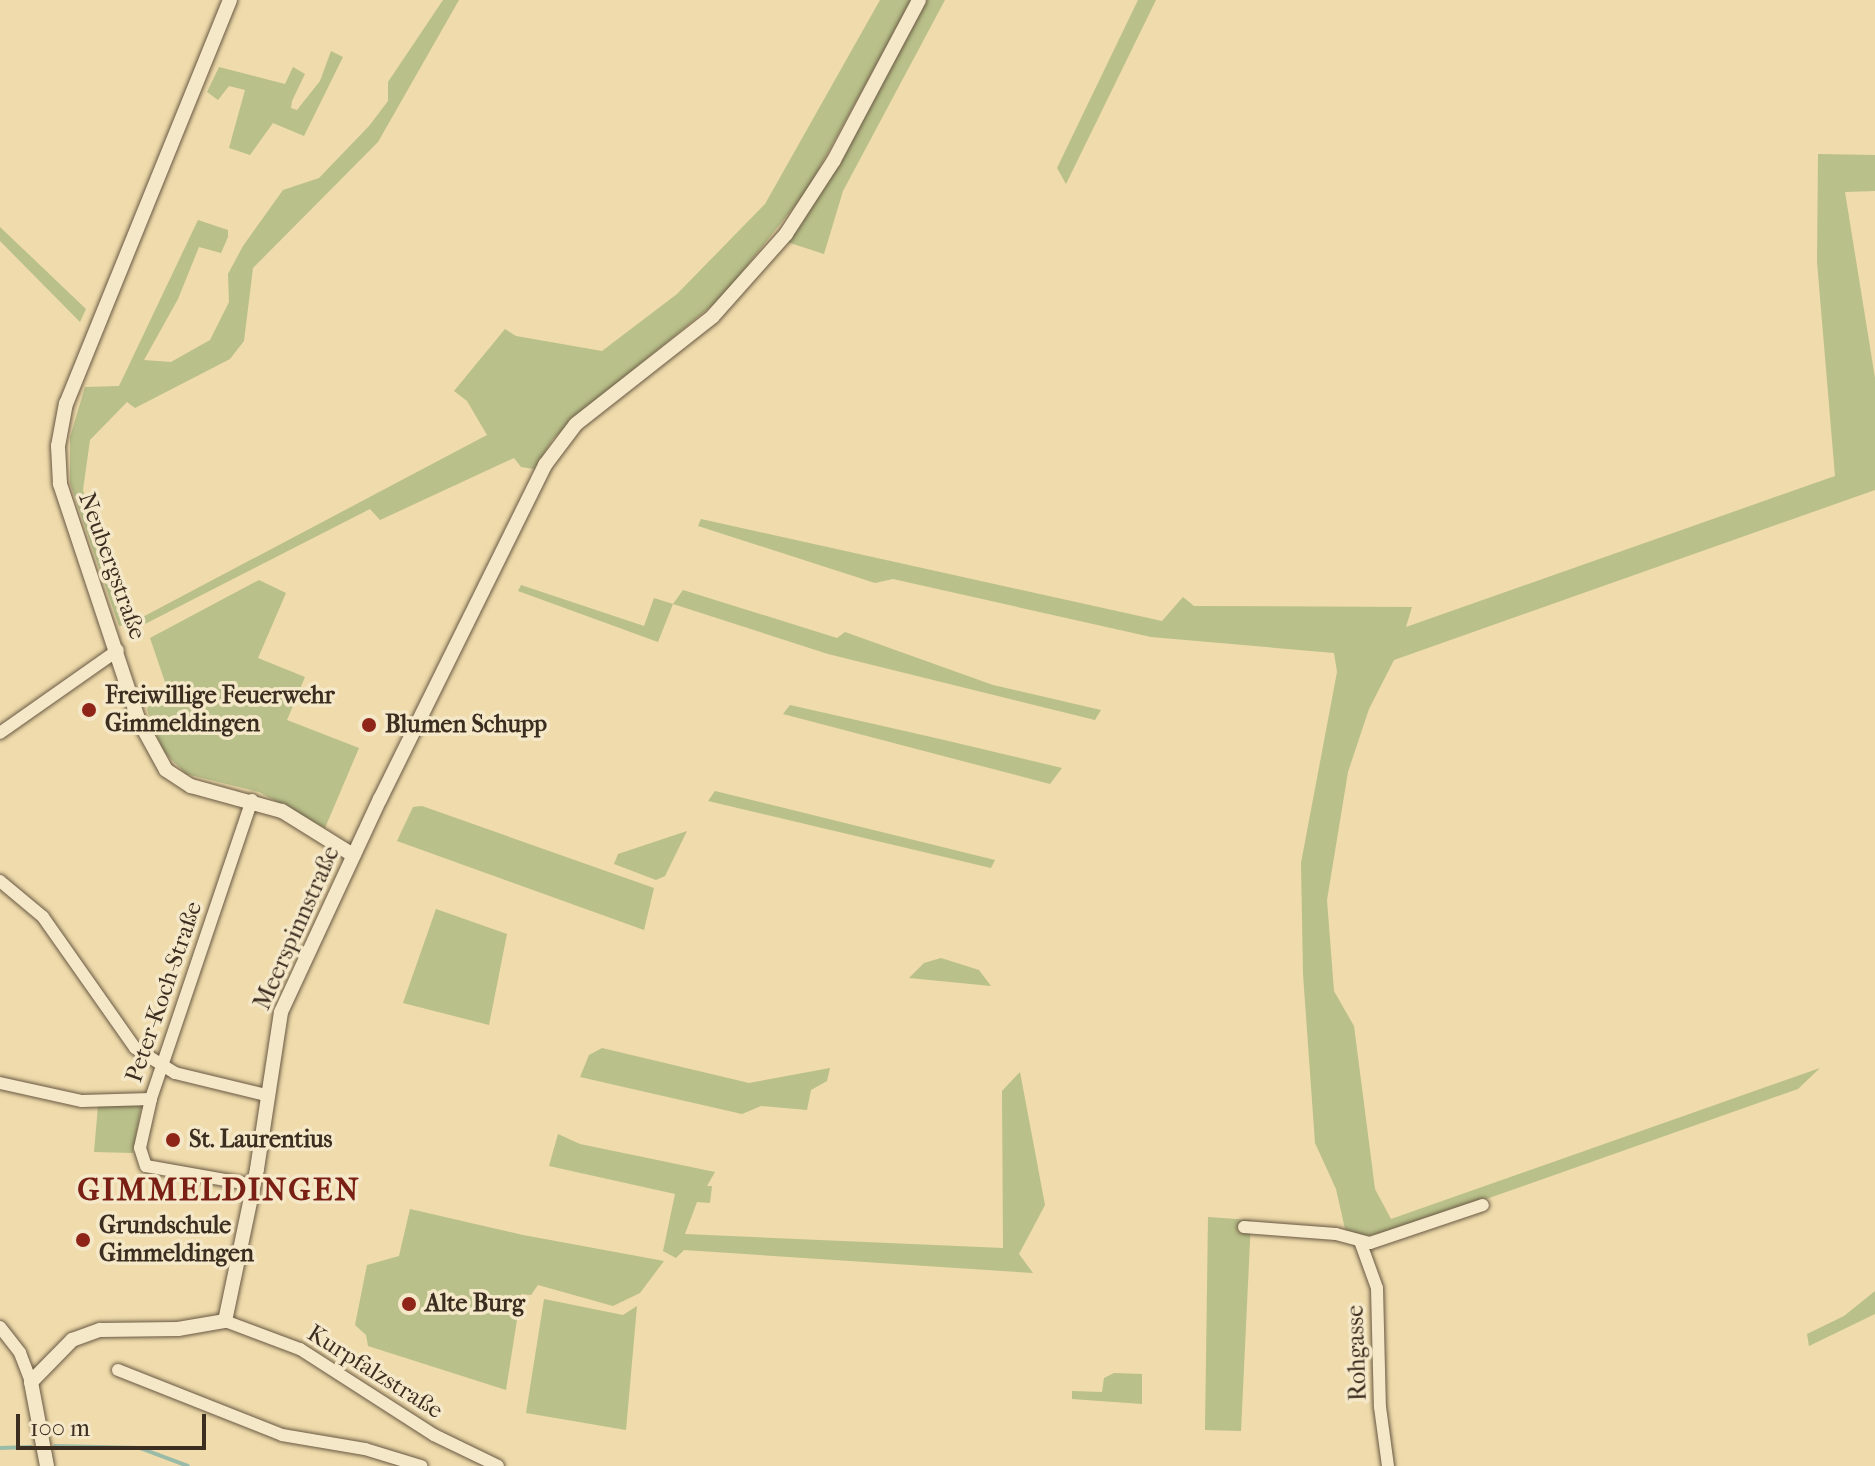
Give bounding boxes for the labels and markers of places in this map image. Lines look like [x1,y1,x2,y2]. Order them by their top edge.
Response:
place label: Freiwillige Feuerwehr Gimmeldingen [105,682,335,738]
marker: Freiwillige Feuerwehr Gimmeldingen [80,701,98,719]
place label: Blumen Schupp [385,711,547,739]
marker: Blumen Schupp [360,716,378,734]
place label: St. Laurentius [189,1126,332,1154]
marker: St. Laurentius [164,1131,182,1149]
place label: Grundschule Gimmeldingen [99,1212,254,1268]
marker: Grundschule Gimmeldingen [74,1231,92,1249]
place label: Alte Burg [425,1290,525,1318]
marker: Alte Burg [400,1295,418,1313]

